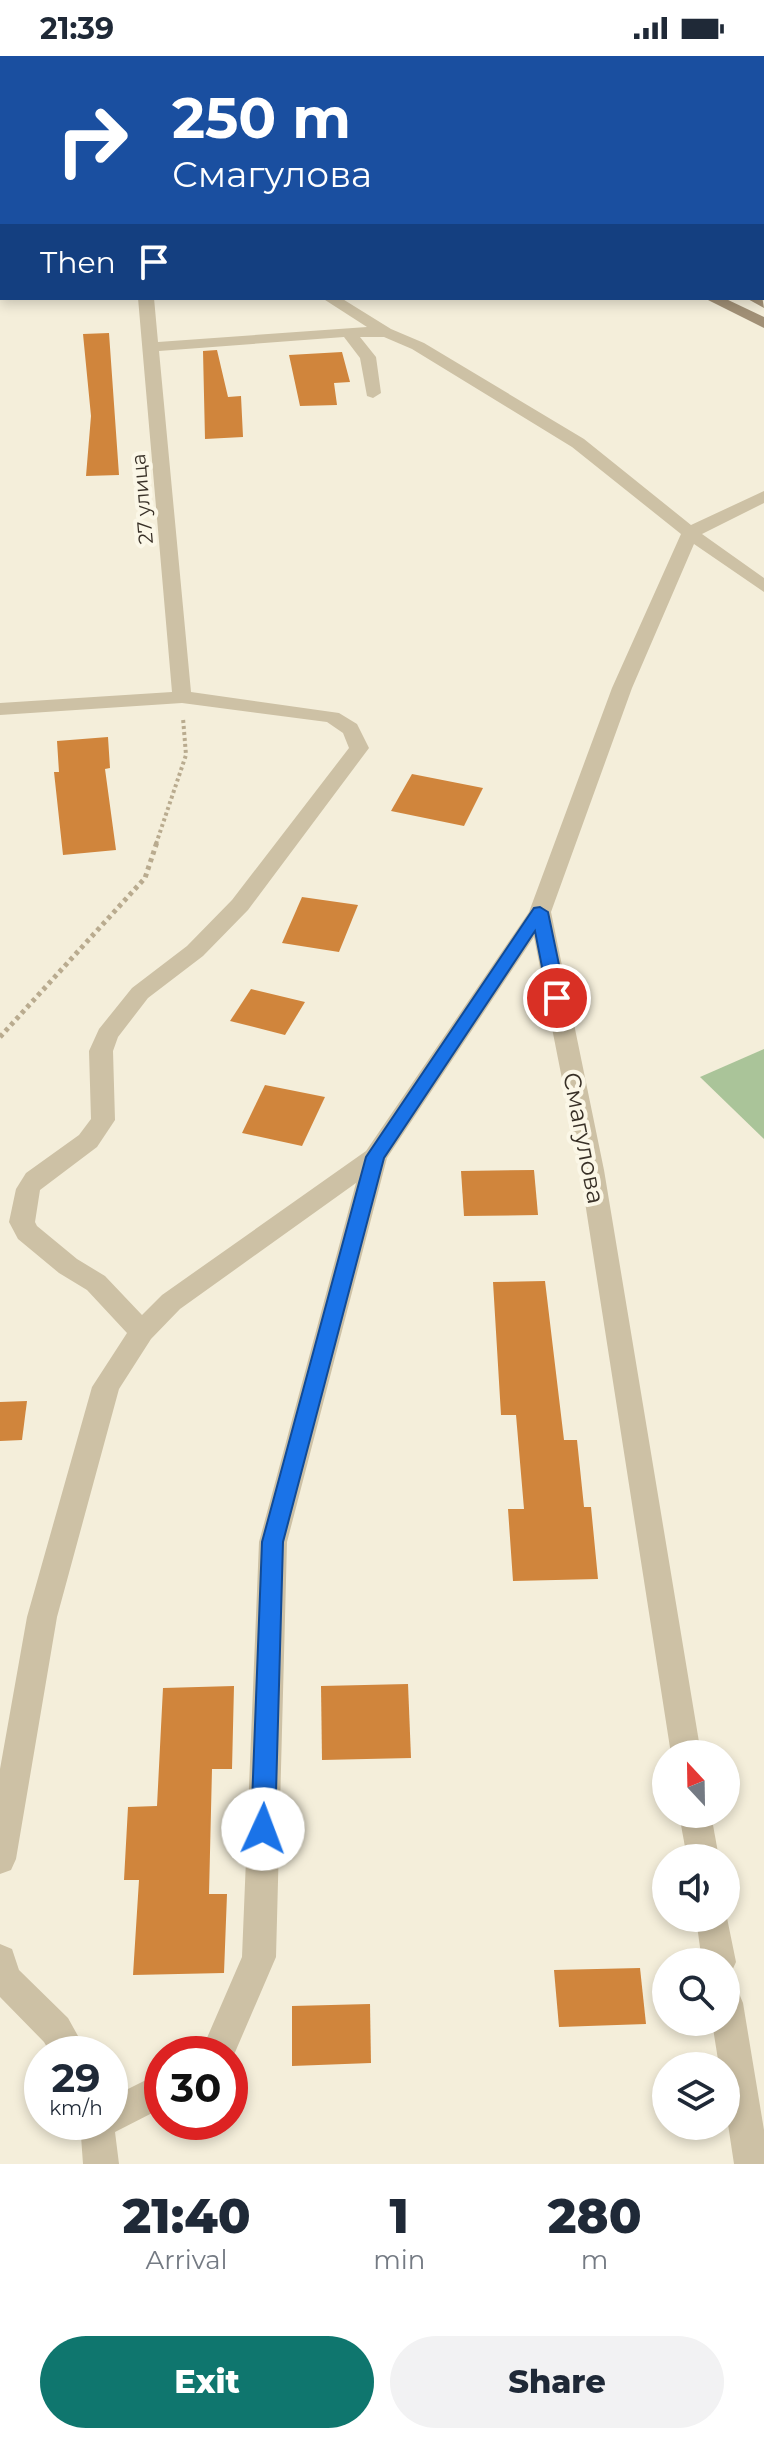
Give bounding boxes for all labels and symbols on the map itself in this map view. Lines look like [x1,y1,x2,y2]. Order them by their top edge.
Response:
street label: 27 улица [126,453,158,545]
pin [523,964,591,1032]
street label: Смагулова [557,1070,611,1206]
north arrow [652,1740,740,1828]
position arrow [221,1787,305,1871]
speed limit sign: 30 [144,2036,248,2140]

